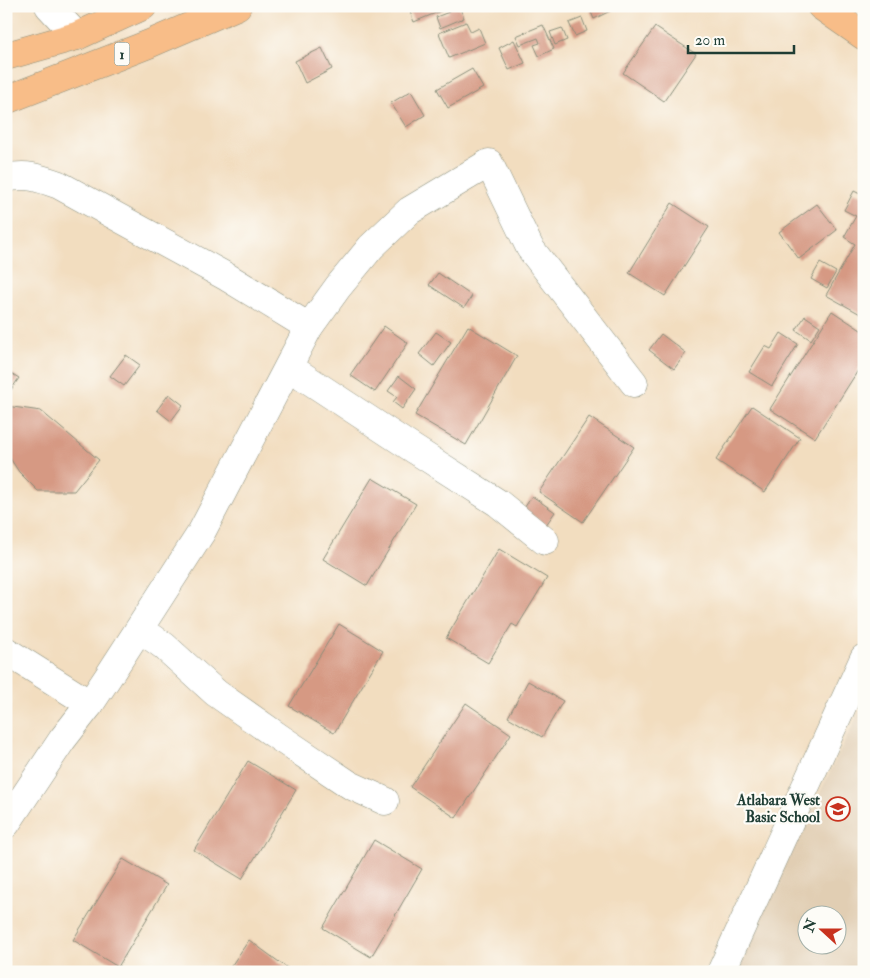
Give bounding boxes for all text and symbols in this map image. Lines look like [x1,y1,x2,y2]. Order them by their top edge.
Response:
scale bar [688,22,794,54]
text: 20 m [695,31,725,50]
road number: 1 [114,42,130,66]
place label: Atlabara West Basic School [736,791,820,827]
school or university icon: Atlabara West Basic School [825,796,851,822]
north arrow [798,906,848,956]
text: N [800,916,821,935]

